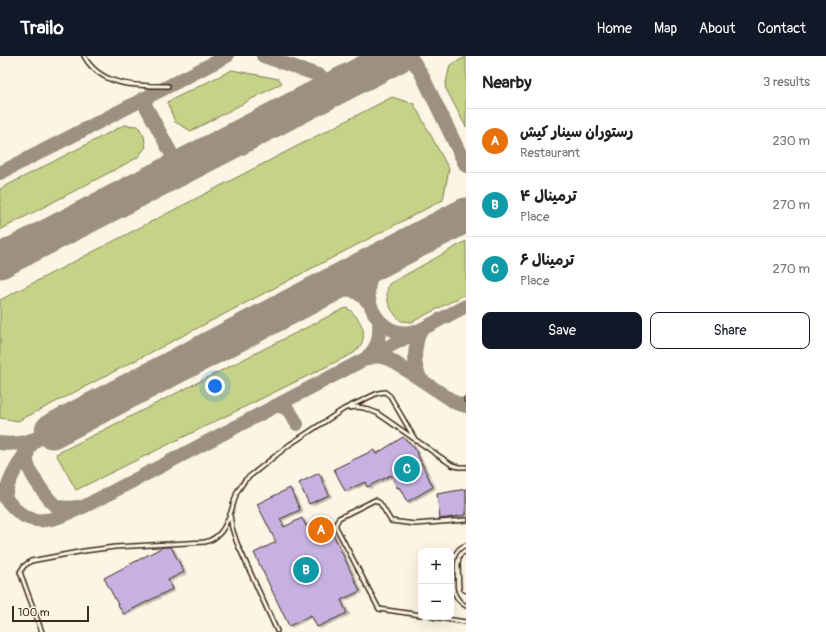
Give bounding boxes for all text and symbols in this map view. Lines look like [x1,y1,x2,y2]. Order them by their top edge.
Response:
text: Trailo [20,16,64,40]
text: Home [597,20,632,37]
text: Map [654,20,677,37]
text: About [699,20,735,37]
text: Contact [757,20,806,37]
text: Nearby [482,72,531,93]
text: 3 results [763,74,810,90]
text: رستوران سینار کیش [520,123,633,142]
text: A [491,133,499,149]
text: 230 m [773,133,810,149]
text: Restaurant [520,145,580,161]
text: ترمینال ۴ [520,187,577,206]
text: B [491,197,499,213]
text: 270 m [773,197,810,213]
text: Place [520,209,549,225]
text: ترمینال ۶ [520,251,574,270]
text: C [491,261,499,277]
text: 270 m [773,261,810,277]
text: Place [520,273,549,289]
button: Save [482,312,642,349]
button: Share [650,312,810,349]
your location [205,376,225,396]
pin: C [394,454,420,484]
pin: A [308,515,334,545]
map controls [418,548,454,620]
button: + [418,548,454,584]
pin: B [293,555,319,585]
button: − [418,584,454,620]
scale bar [12,604,89,623]
text: 100 m [18,606,49,619]

